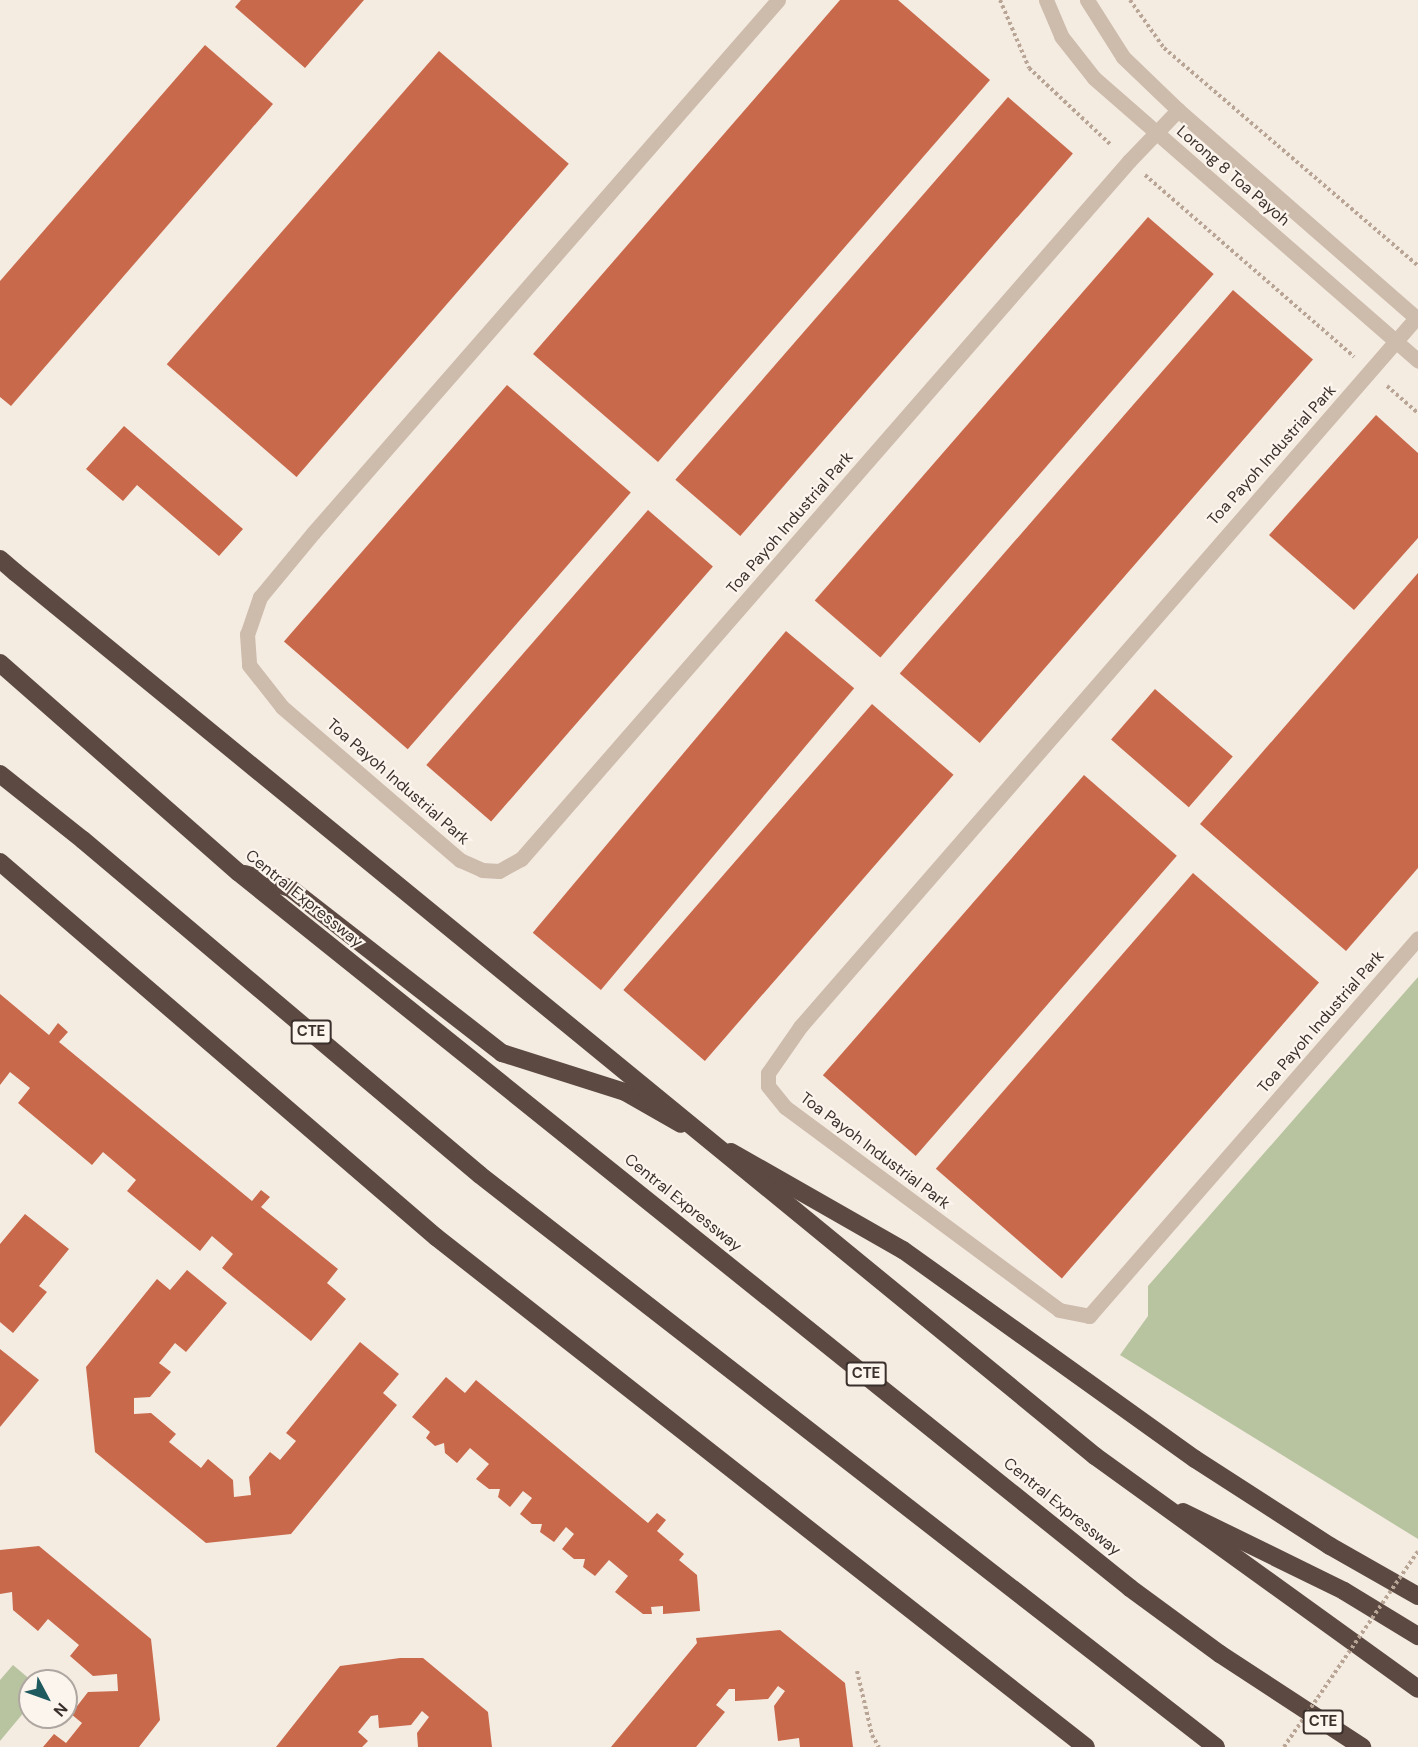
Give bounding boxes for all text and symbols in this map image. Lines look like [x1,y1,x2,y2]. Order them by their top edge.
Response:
street label: Lorong 8 Toa Payoh [1173,122,1293,230]
street label: Toa Payoh Industrial Park [1204,381,1340,529]
street label: Toa Payoh Industrial Park [723,448,857,598]
street label: Toa Payoh Industrial Park [323,715,473,849]
street label: Central Expressway [242,846,366,952]
street label: Toa Payoh Industrial Park [1254,947,1388,1097]
road number: CTE [290,1020,332,1044]
street label: Toa Payoh Industrial Park [796,1088,954,1214]
street label: Central Expressway [621,1150,745,1256]
road number: CTE [845,1362,887,1386]
street label: Central Expressway [1000,1454,1124,1560]
north arrow [18,1669,78,1729]
text: N [49,1699,72,1721]
road number: CTE [1302,1710,1344,1734]

